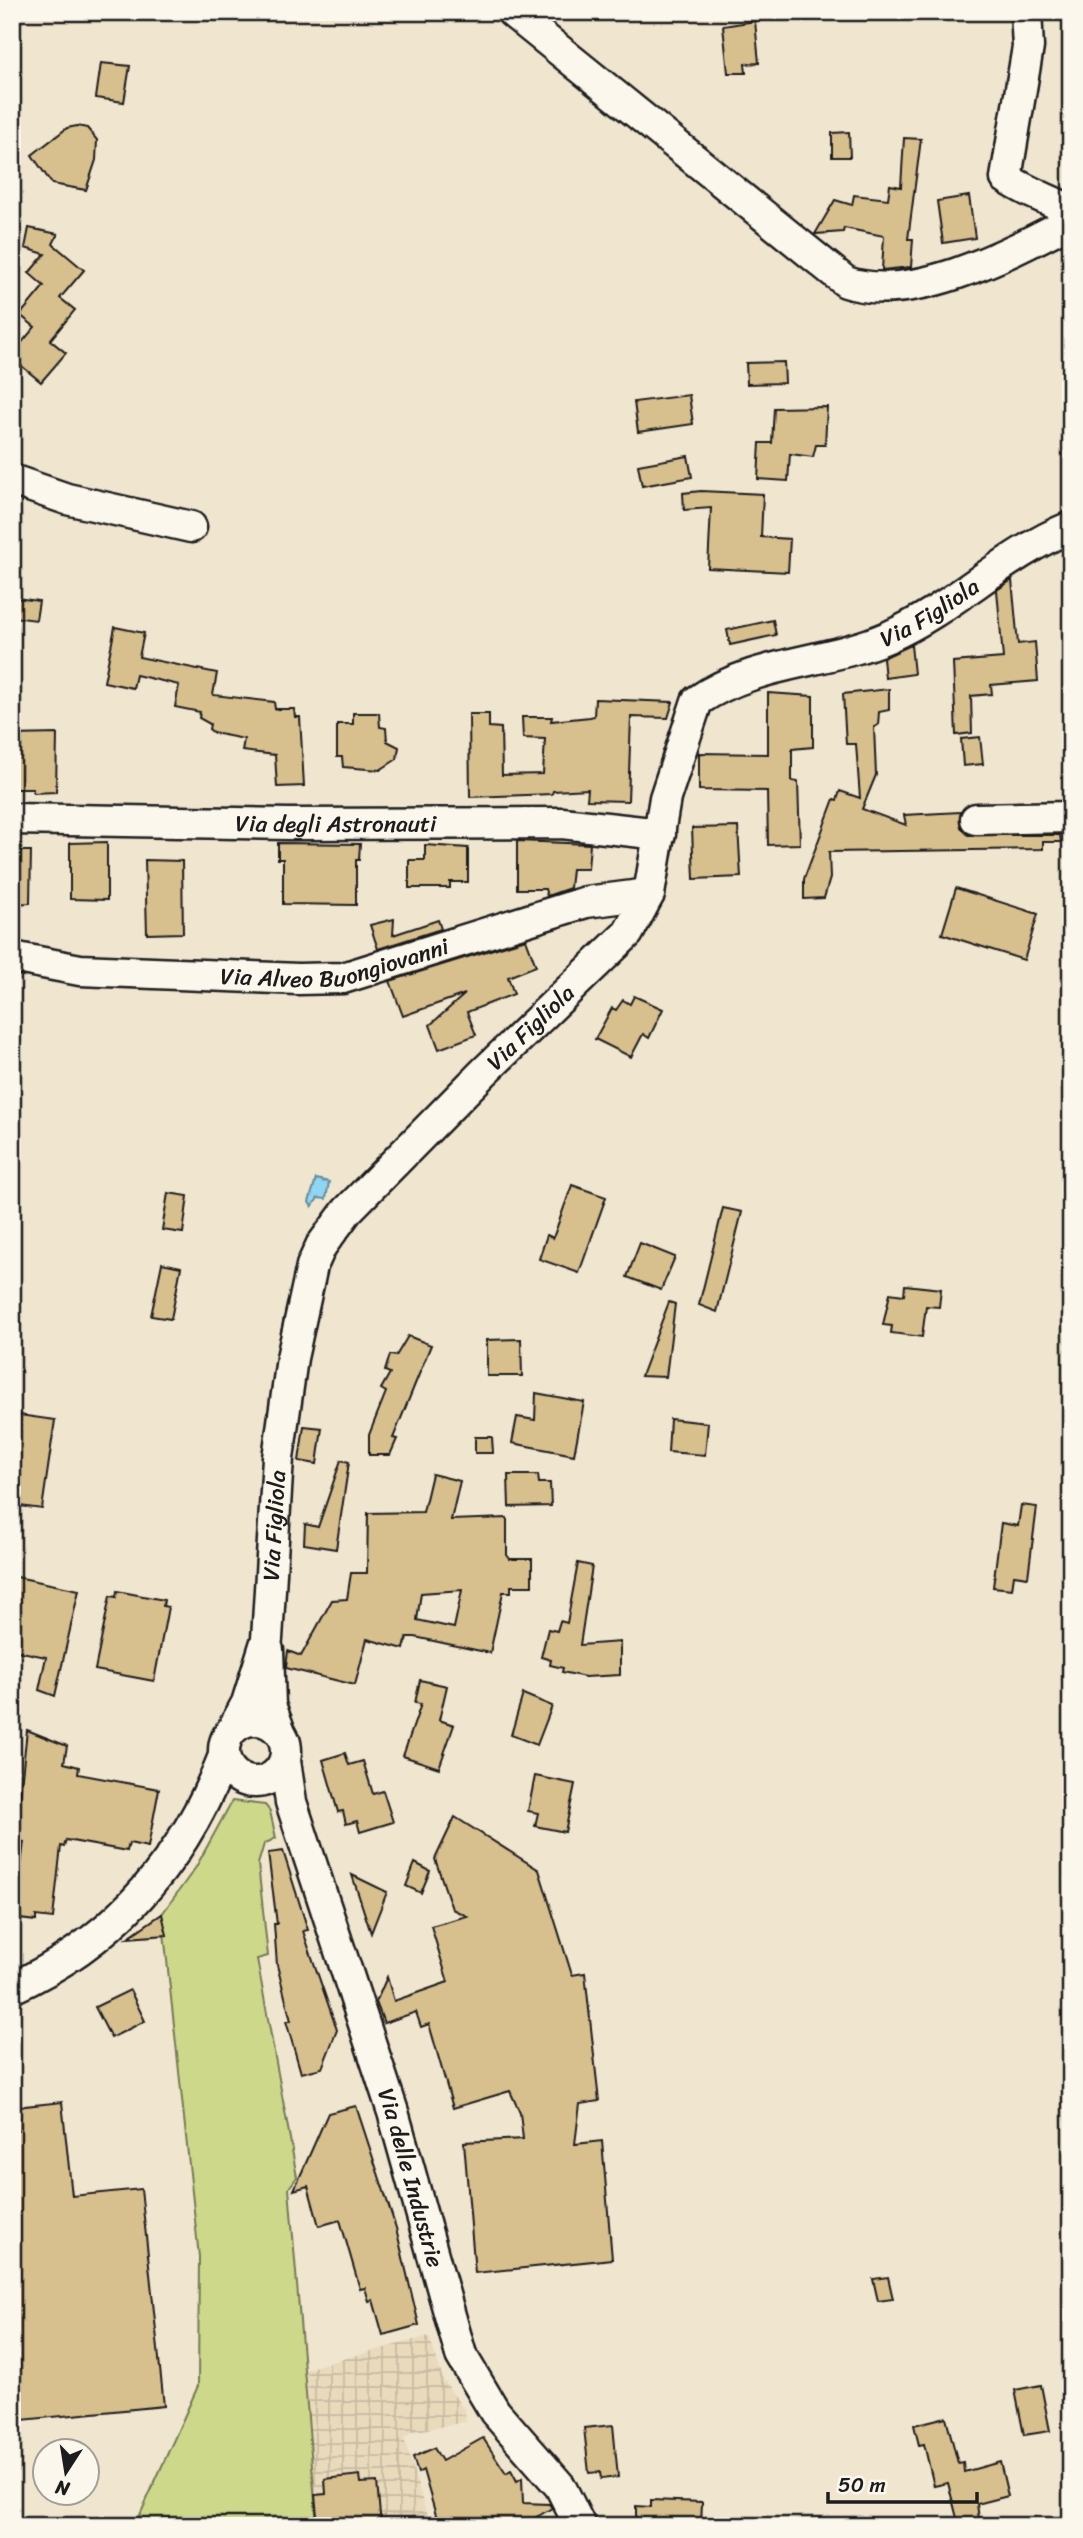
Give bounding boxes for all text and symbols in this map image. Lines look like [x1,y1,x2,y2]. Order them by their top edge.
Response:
street label: Via Figliola [873,566,988,659]
street label: Via degli Astronauti [235,803,437,845]
street label: Via Alveo Buongiovanni [220,925,455,1000]
street label: Via Figliola [476,974,585,1080]
street label: Via Figliola [250,1469,298,1582]
street label: Via delle Industrie [366,2083,456,2272]
north arrow [32,2436,102,2506]
scale bar [828,2461,976,2505]
text: 50 m [838,2466,886,2504]
text: N [52,2470,73,2506]

